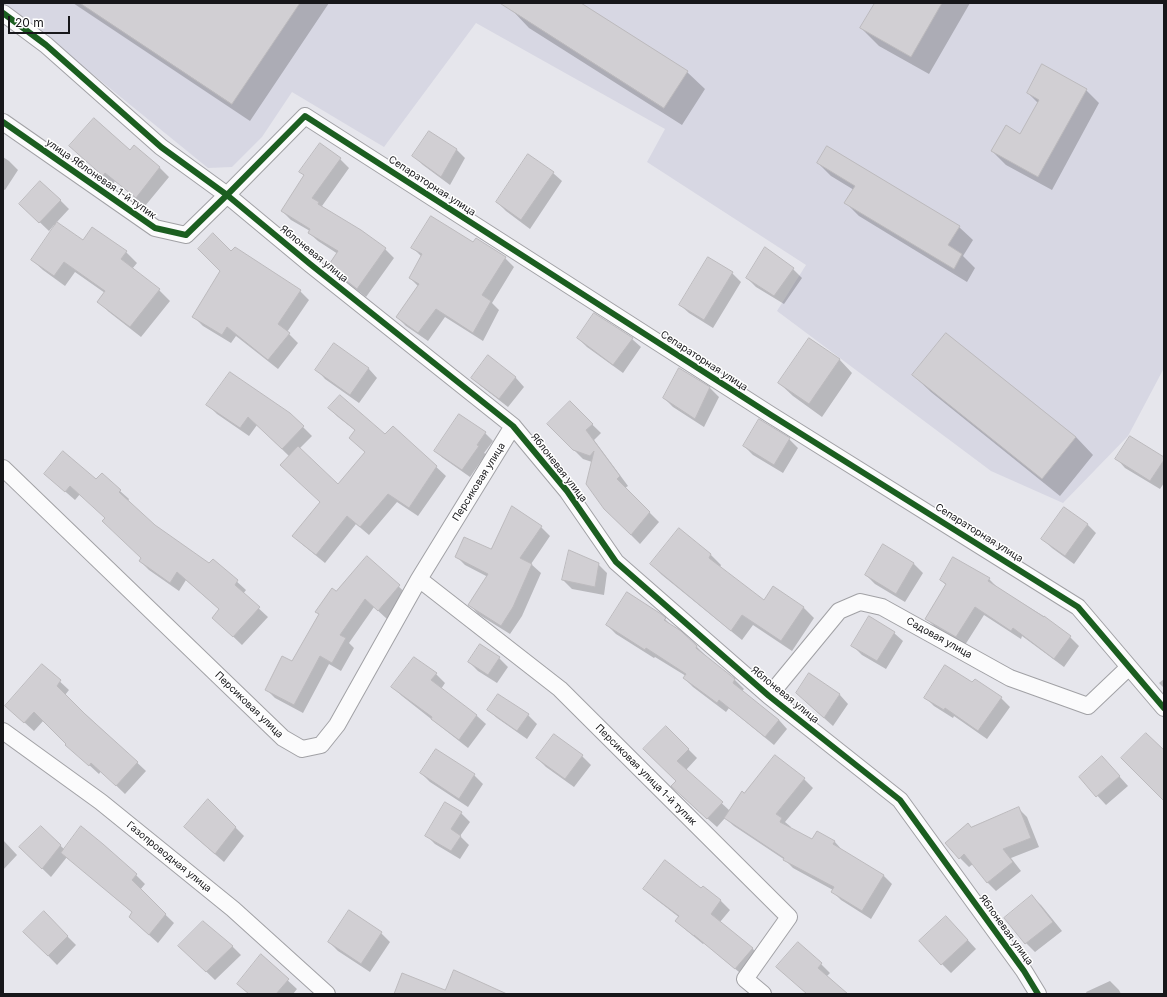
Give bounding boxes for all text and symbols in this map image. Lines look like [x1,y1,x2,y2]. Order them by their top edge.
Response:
scale bar [10,8,72,34]
text: 20 m [15,15,44,30]
street label: улица Яблоневая 1-й тупик [44,136,158,222]
street label: Сепараторная улица [386,153,478,219]
street label: Яблоневая улица [278,223,350,285]
street label: Сепараторная улица [658,328,750,394]
street label: Яблоневая улица [528,431,590,505]
street label: Персиковая улица [450,441,508,523]
street label: Сепараторная улица [933,501,1025,565]
street label: Садовая улица [904,615,974,661]
street label: Яблоневая улица [749,664,821,726]
street label: Персиковая улица [212,669,286,741]
street label: Персиковая улица 1-й тупик [593,722,699,828]
street label: Газопроводная улица [124,819,214,895]
street label: Яблоневая улица [976,893,1036,967]

